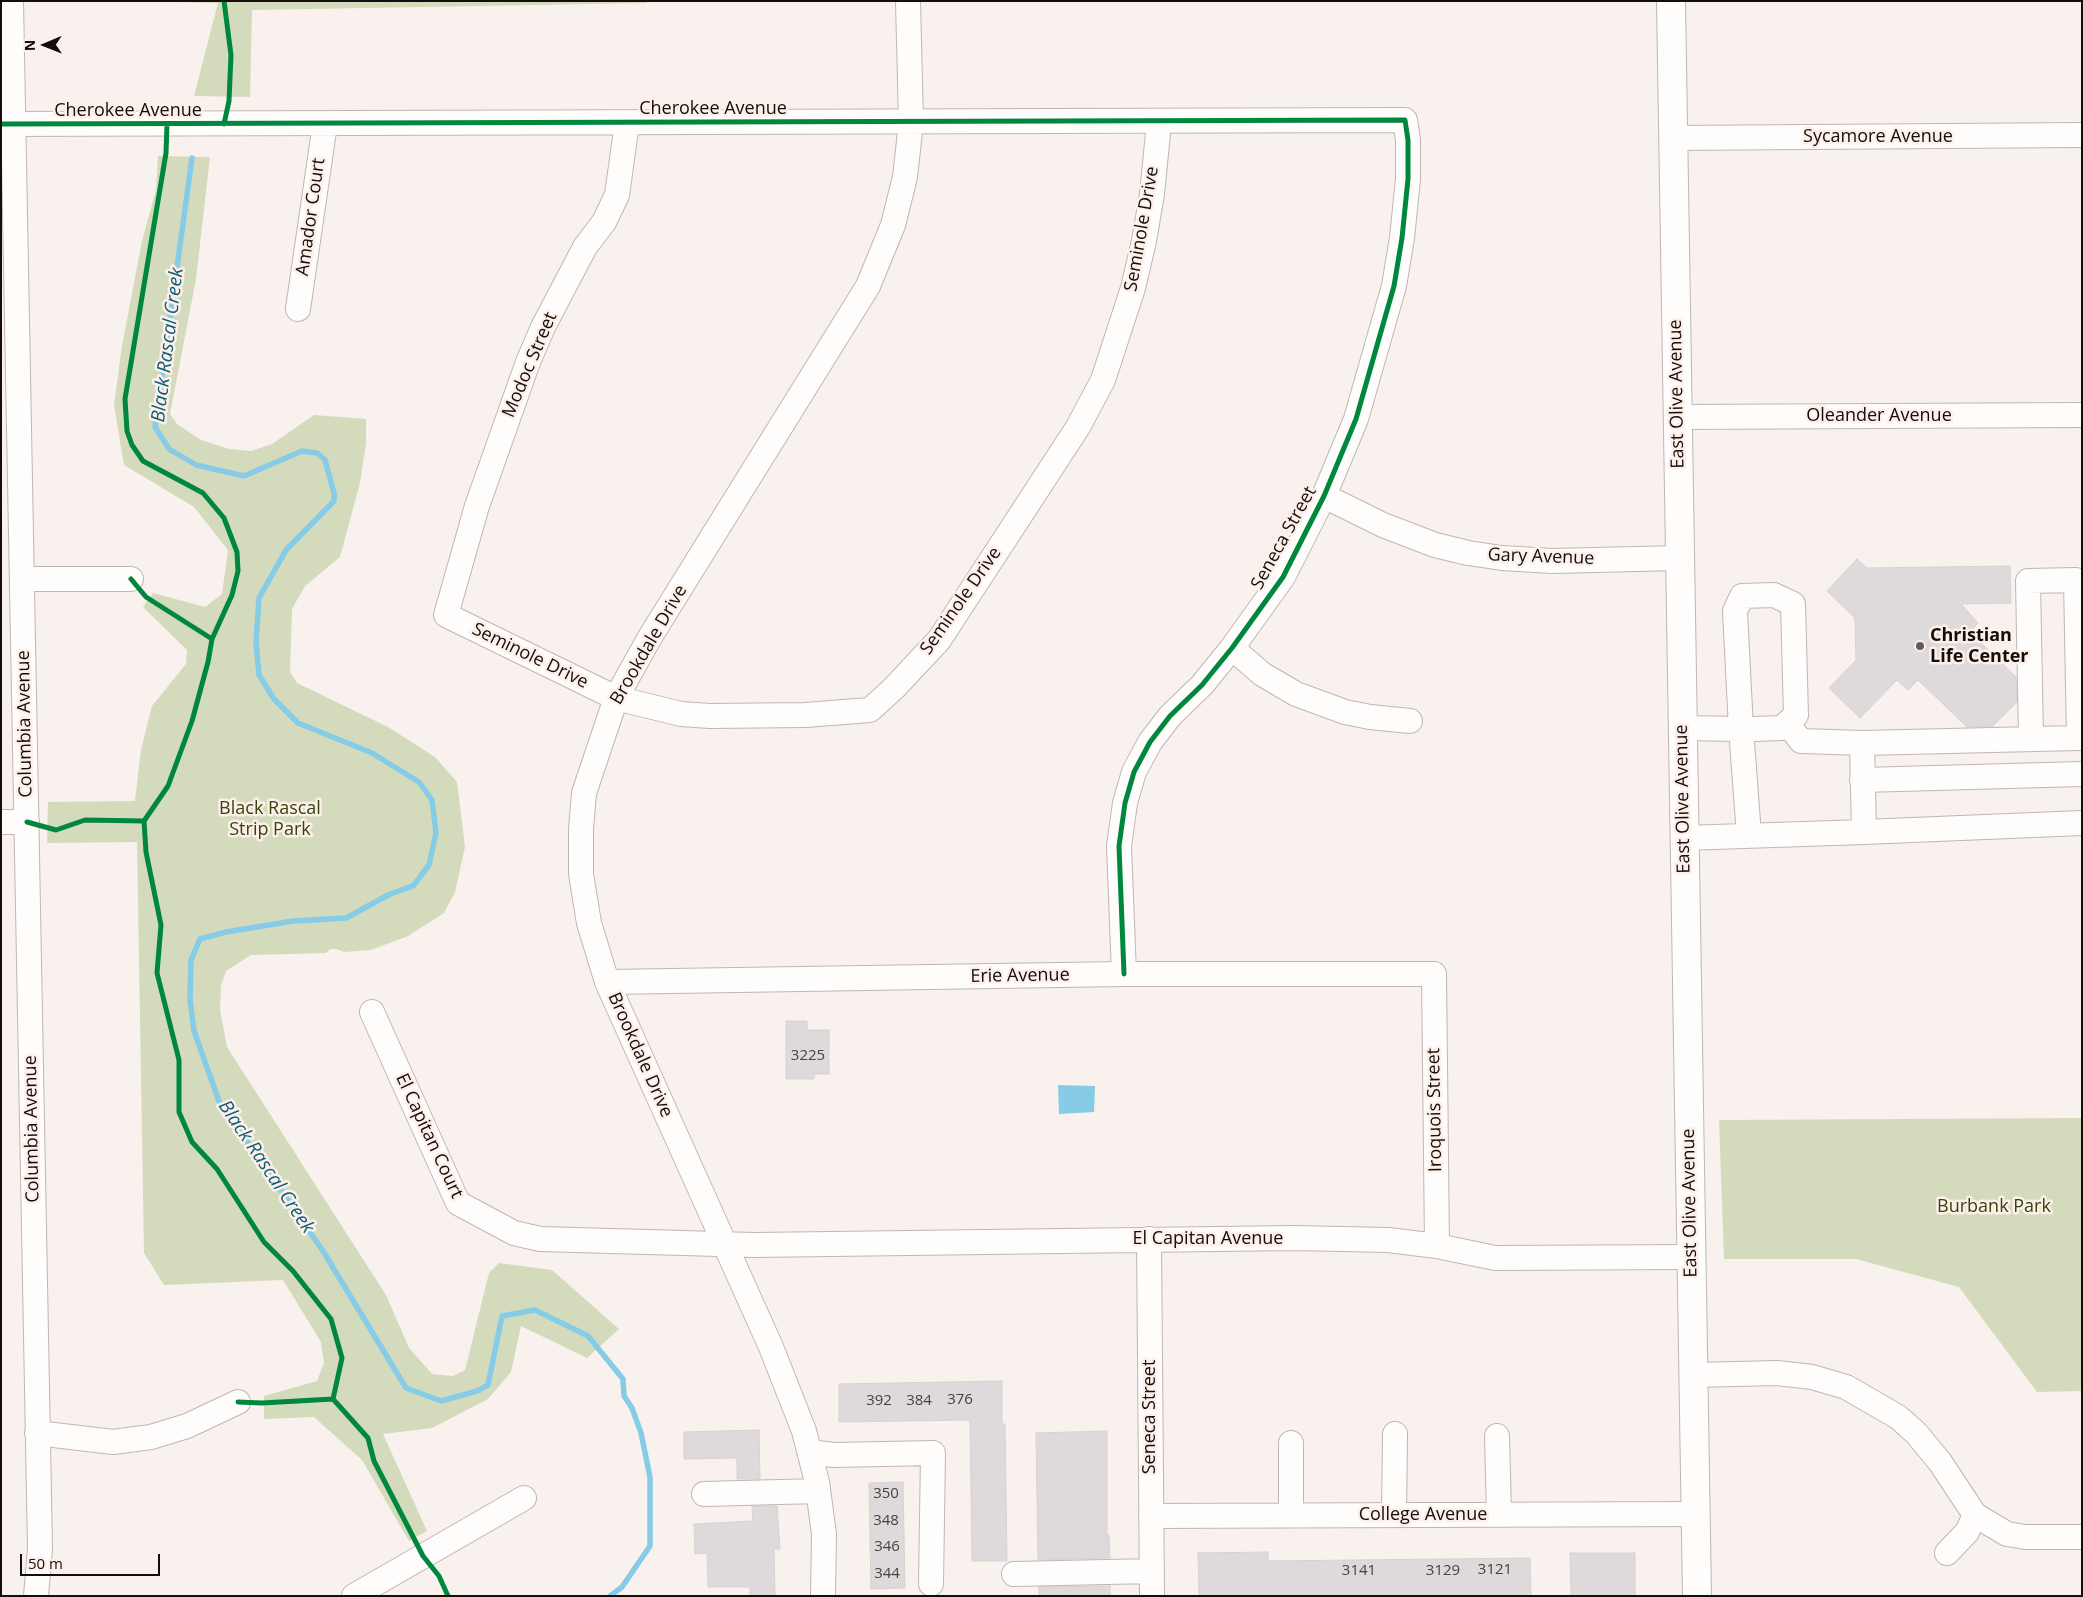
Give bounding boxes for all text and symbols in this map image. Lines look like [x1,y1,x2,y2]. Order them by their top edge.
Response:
north arrow [20,20,70,70]
text: N [20,39,39,51]
street label: Cherokee Avenue [639,98,787,120]
street label: Cherokee Avenue [54,100,202,122]
street label: Sycamore Avenue [1803,126,1953,148]
street label: Amador Court [292,157,330,277]
street label: Seminole Drive [1120,165,1164,293]
water label: Black Rascal Creek [147,266,189,424]
street label: Modoc Street [498,309,562,421]
street label: East Olive Avenue [1665,319,1689,469]
street label: Oleander Avenue [1806,405,1952,427]
street label: Seneca Street [1247,483,1321,593]
street label: Seminole Drive [916,543,1006,659]
street label: Gary Avenue [1487,544,1595,570]
street label: Brookdale Drive [606,581,692,709]
street label: Seminole Drive [468,619,592,693]
place label: Christian Life Center [1930,625,2028,668]
marker: Christian Life Center [1914,640,1926,652]
street label: Columbia Avenue [13,650,37,798]
street label: East Olive Avenue [1671,724,1695,874]
park label: Black Rascal Strip Park [219,798,321,841]
street label: Erie Avenue [970,964,1070,988]
street label: Brookdale Drive [603,989,677,1121]
house number: 3225 [791,1047,825,1065]
street label: Iroquois Street [1423,1048,1447,1172]
street label: Columbia Avenue [20,1055,44,1203]
street label: El Capitan Court [391,1070,467,1202]
water label: Black Rascal Creek [213,1096,319,1238]
street label: East Olive Avenue [1678,1128,1702,1278]
park label: Burbank Park [1937,1196,2051,1218]
street label: El Capitan Avenue [1133,1228,1283,1250]
street label: Seneca Street [1139,1360,1161,1474]
house number: 376 [947,1391,973,1409]
house number: 392 [866,1392,892,1410]
house number: 384 [906,1392,932,1410]
house number: 350 [873,1485,899,1503]
street label: College Avenue [1359,1504,1487,1526]
house number: 348 [873,1512,899,1530]
house number: 346 [874,1538,900,1556]
scale bar [22,1544,162,1576]
text: 50 m [28,1553,63,1573]
house number: 3121 [1478,1561,1512,1579]
house number: 3141 [1342,1562,1376,1580]
house number: 3129 [1426,1562,1460,1580]
house number: 344 [874,1565,900,1583]

